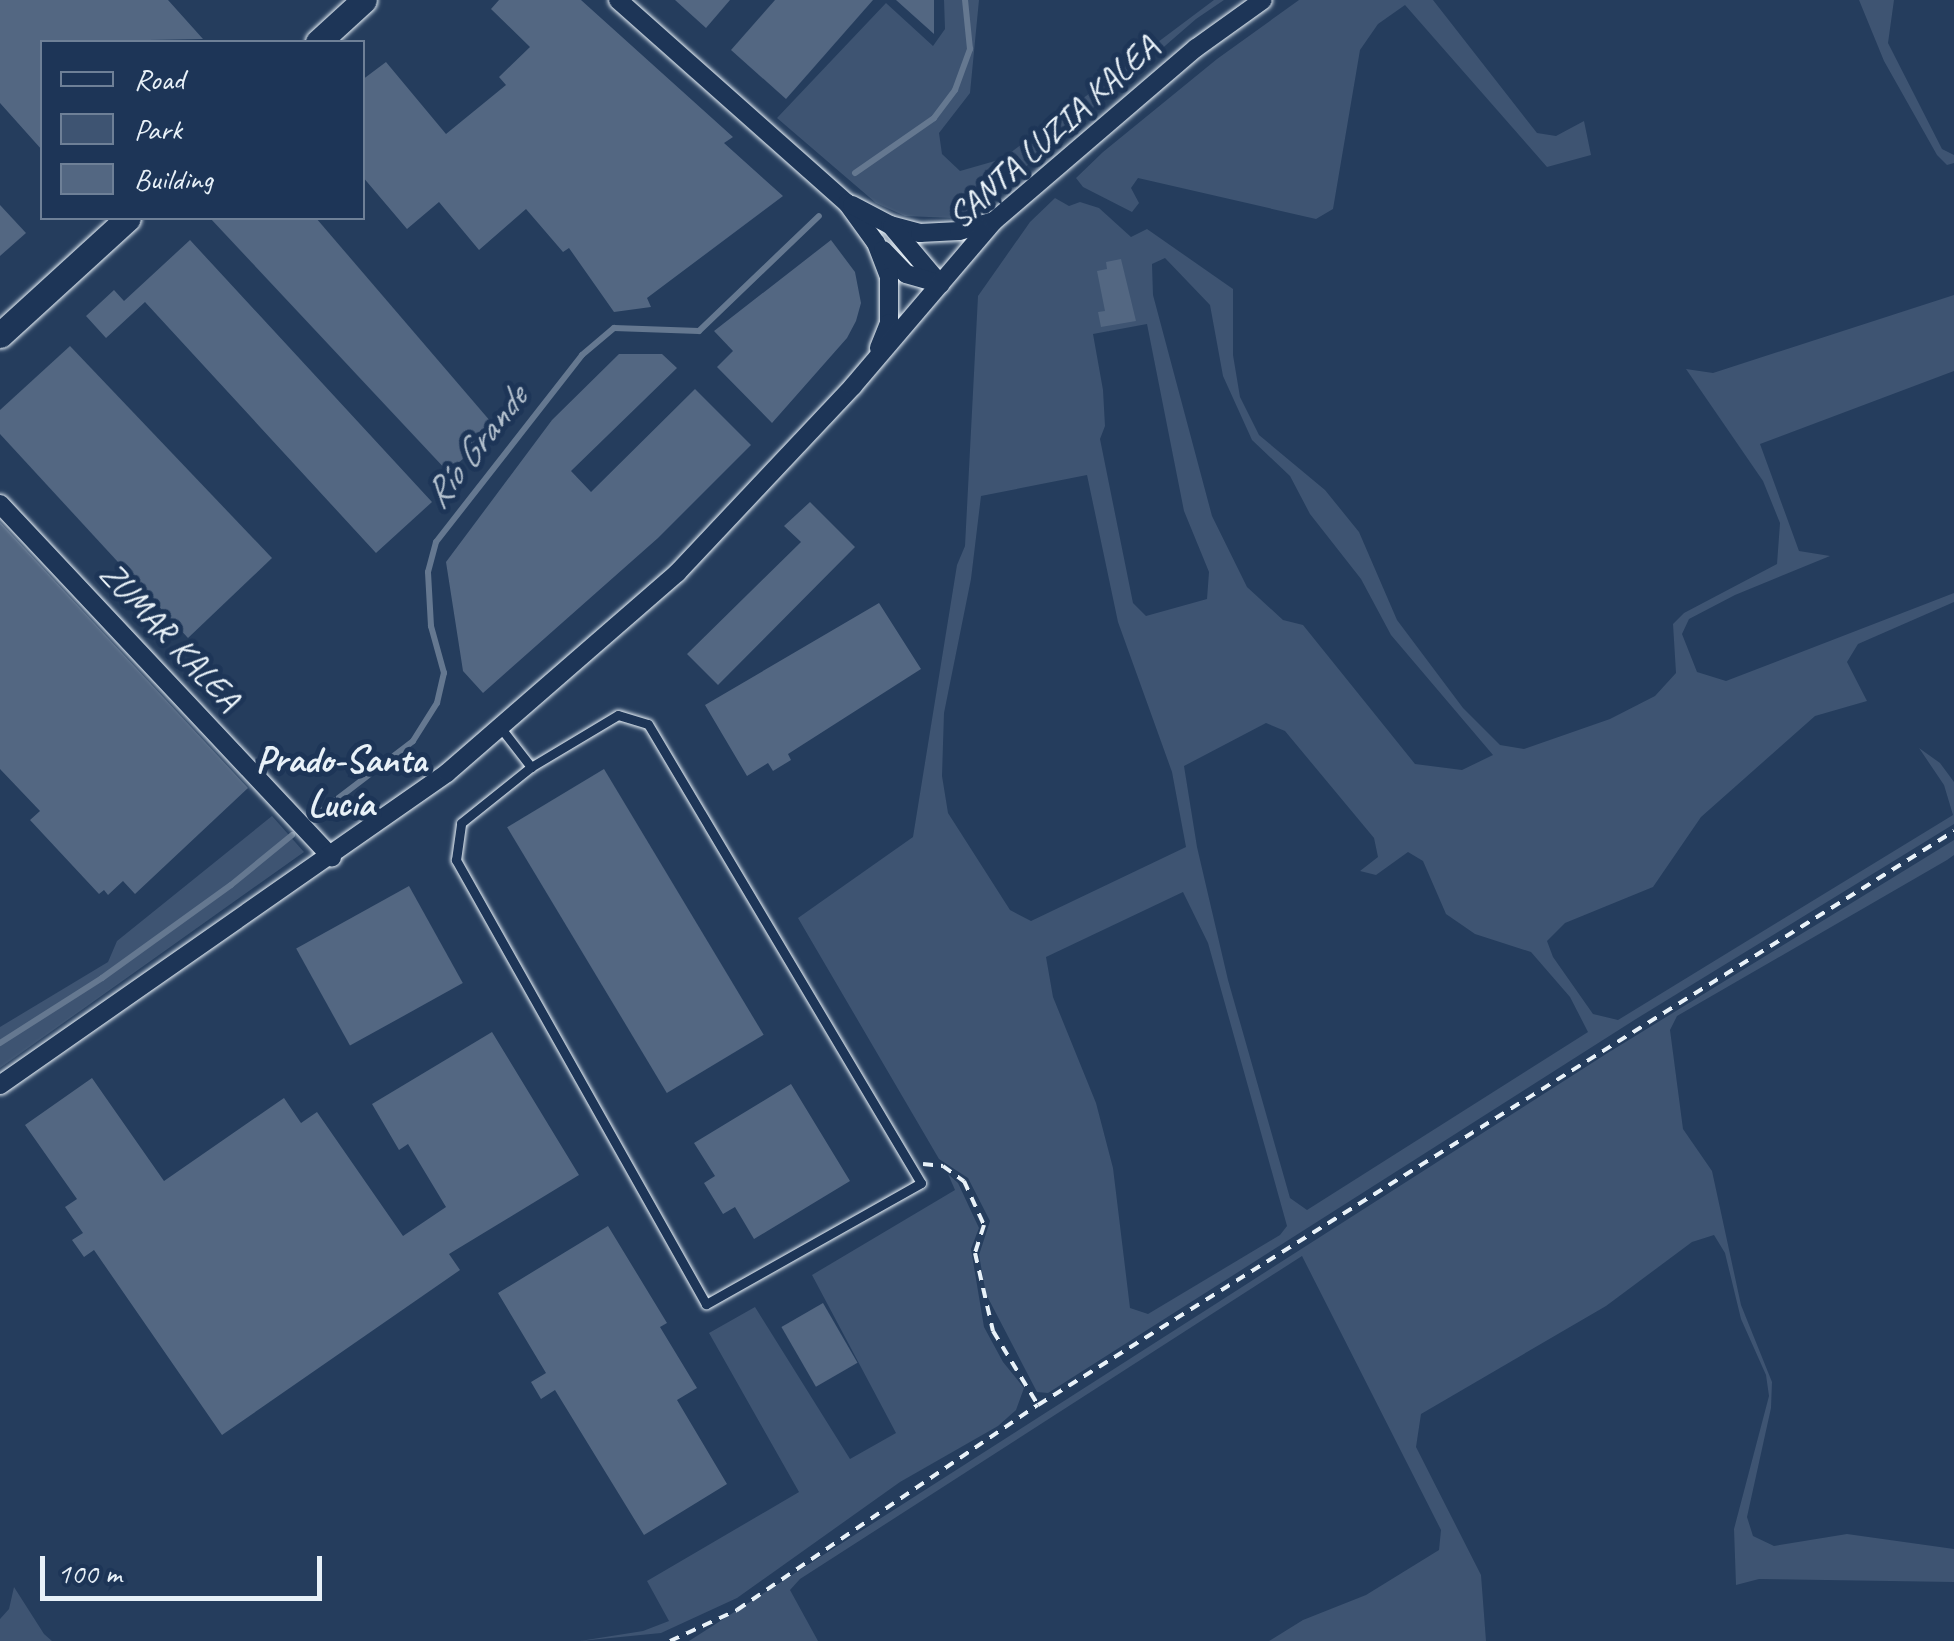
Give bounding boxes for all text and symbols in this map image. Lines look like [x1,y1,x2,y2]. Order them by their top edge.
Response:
street label: SANTA LUZIA KALEA [939,27,1167,237]
legend [40,40,365,220]
text: Road [134,60,184,98]
text: Park [134,110,182,148]
text: Building [134,160,213,198]
water label: Río Grande [413,377,537,517]
street label: ZUMAR KALEA [91,553,249,719]
district label: Prado-Santa Lucía [256,737,426,826]
scale bar [45,1536,328,1598]
text: 100 m [57,1554,122,1592]

